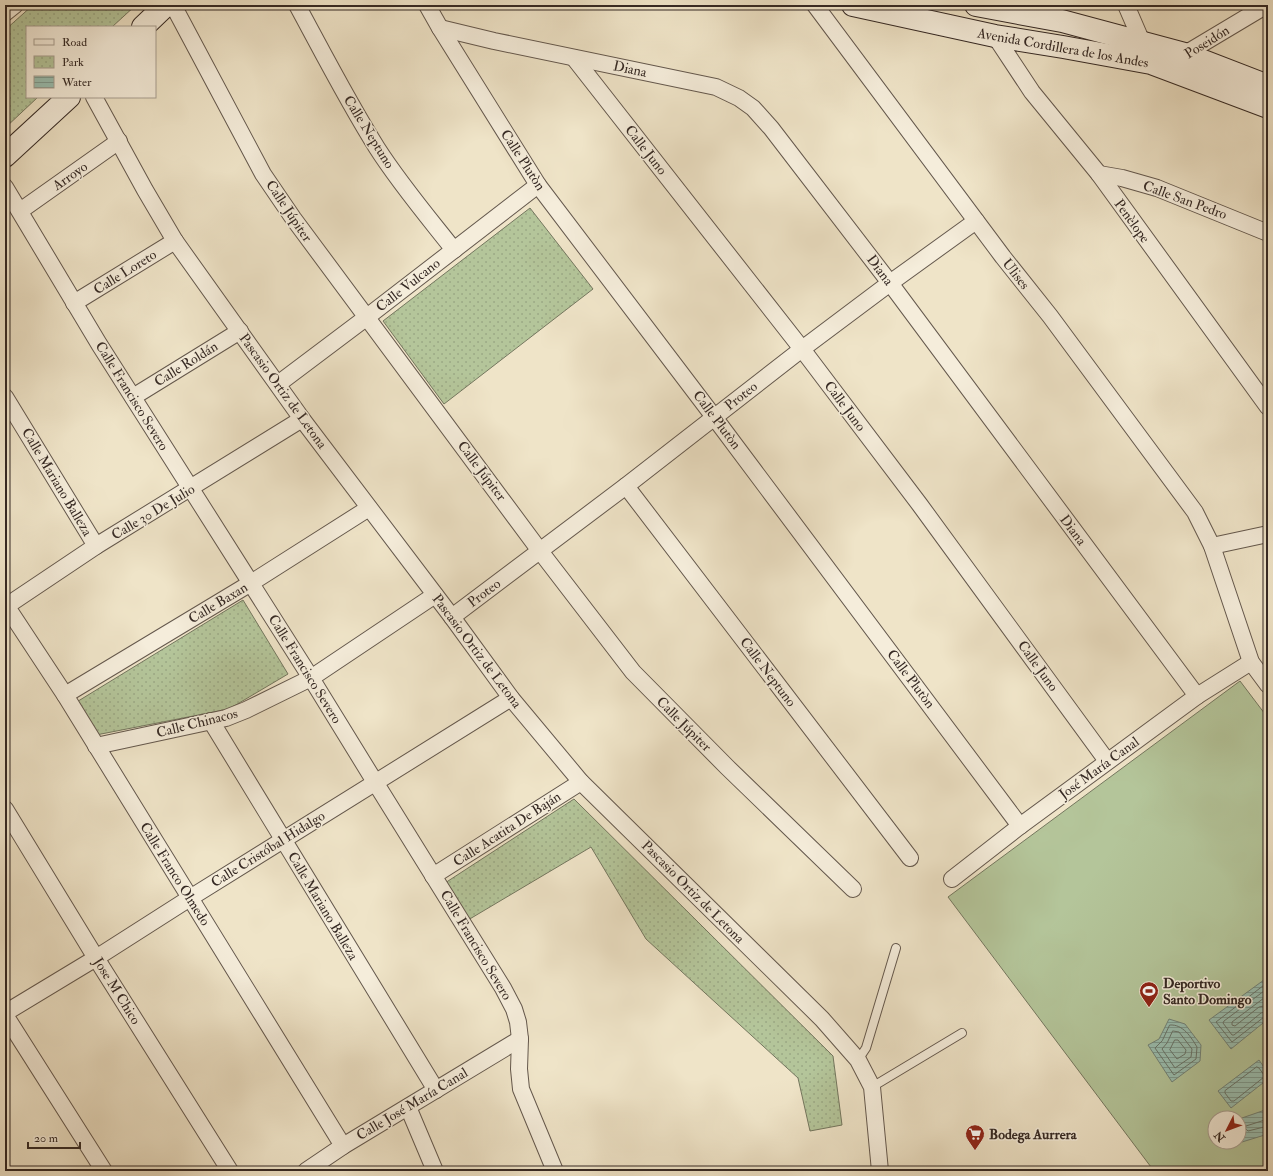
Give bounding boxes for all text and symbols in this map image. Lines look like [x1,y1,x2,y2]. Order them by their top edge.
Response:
street label: Poseidón [1181,22,1233,62]
street label: Avenida Cordillera de los Andes [975,24,1150,71]
legend [26,26,156,98]
text: Road [62,35,87,50]
text: Park [62,55,84,70]
street label: Diana [612,57,649,81]
text: Water [61,75,92,90]
street label: Calle Neptuno [339,92,398,172]
street label: Calle Juno [621,122,671,178]
street label: Calle Plutòn [497,126,549,194]
street label: Arroyo [48,158,92,195]
street label: Calle Júpiter [261,177,316,246]
street label: Calle San Pedro [1141,177,1230,223]
street label: Penèlope [1110,196,1154,247]
street label: Calle Loreto [90,246,160,298]
street label: Diana [863,251,897,289]
street label: Calle Vulcano [372,254,444,315]
street label: Ulises [999,255,1033,293]
street label: Pascasio Ortiz de Letona [235,330,331,452]
street label: Calle Francisco Severo [92,338,173,454]
street label: Calle Roldán [151,338,221,390]
street label: Proteo [721,378,761,414]
street label: Calle Juno [821,378,870,435]
street label: Calle Plutòn [689,387,745,453]
street label: Calle Mariano Balleza [18,425,96,539]
street label: Calle Júpiter [453,438,511,506]
street label: Calle 30 De Julio [108,480,198,544]
street label: Diana [1056,511,1090,549]
street label: Proteo [464,575,504,611]
street label: Calle Baxan [185,579,251,627]
street label: Pascasio Ortiz de Letona [429,591,526,712]
street label: Calle Francisco Severo [265,611,346,727]
street label: Calle Neptuno [736,634,800,711]
street label: Calle Juno [1014,637,1062,695]
street label: Calle Plutòn [883,646,939,712]
street label: Calle Júpiter [652,693,716,756]
street label: Calle Chinacos [155,705,240,741]
street label: José María Canal [1055,733,1143,803]
street label: Calle Acatita De Baján [450,788,564,870]
street label: Calle Cristóbal Hidalgo [208,807,328,891]
street label: Calle Franco Olmedo [136,819,214,929]
street label: Pascasio Ortiz de Letona [638,837,748,947]
street label: Calle Mariano Balleza [284,849,362,963]
street label: Calle Francisco Severo [436,887,516,1003]
street label: Jose M Chico [89,953,144,1028]
place label: Deportivo Santo Domingo [1163,975,1252,1009]
sports icon: Deportivo Santo Domingo [1138,980,1160,1008]
street label: Calle José María Canal [353,1064,471,1144]
north arrow [1207,1110,1247,1150]
supermarket icon: Bodega Aurrera [964,1123,986,1151]
scale bar [28,1124,80,1150]
place label: Bodega Aurrera [989,1126,1078,1144]
text: N [1211,1127,1229,1145]
text: 20 m [34,1131,59,1146]

